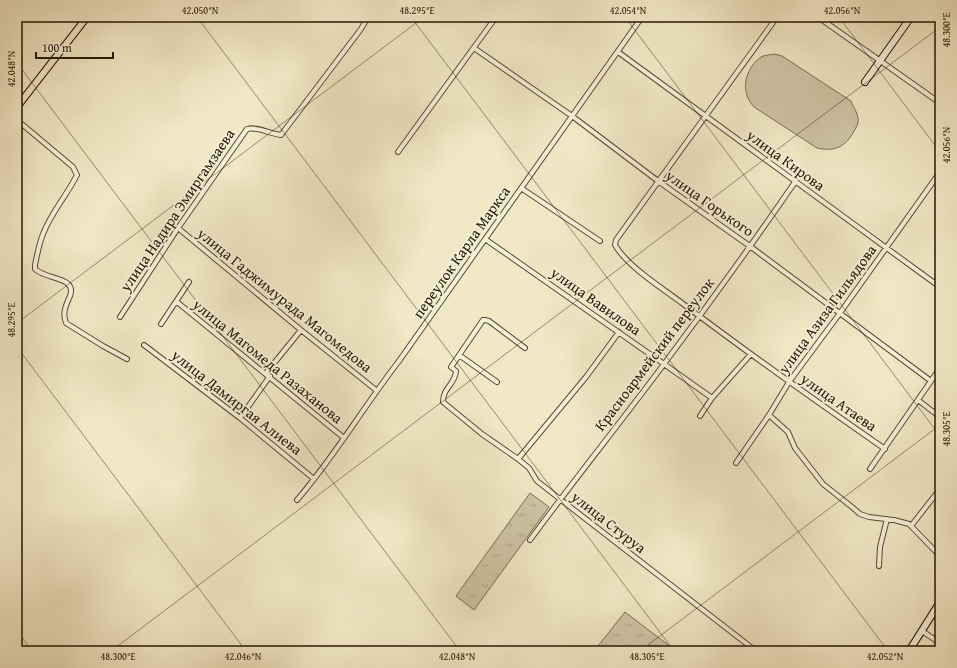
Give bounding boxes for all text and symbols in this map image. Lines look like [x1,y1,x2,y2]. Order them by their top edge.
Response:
text: 42.050°N [182,3,219,18]
text: 48.295°E [399,3,435,18]
text: 42.054°N [610,3,647,18]
text: 42.056°N [824,3,861,18]
text: 48.300°E [939,12,954,48]
scale bar [36,34,113,60]
text: 100 m [42,39,72,56]
text: 42.048°N [4,50,19,87]
street label: улица Надира Эмиргамзаева [114,124,240,296]
street label: улица Кирова [742,124,830,196]
text: 42.056°N [939,126,954,163]
street label: улица Горького [661,164,759,241]
street label: переулок Карла Маркса [407,181,515,322]
street label: улица Гаджимурада Магомедова [192,222,378,378]
street label: улица Азиза Гильядова [772,240,881,379]
street label: улица Вавилова [546,261,646,341]
street label: Красноармейский переулок [589,273,719,435]
street label: улица Магомеда Разаханова [188,293,348,429]
text: 48.295°E [4,302,19,338]
street label: улица Дамиргая Алиева [167,344,307,460]
street label: улица Атаева [796,367,882,437]
text: 48.305°E [939,411,954,447]
street label: улица Стуруа [566,485,651,558]
text: 48.300°E [100,649,136,664]
text: 42.046°N [225,649,262,664]
text: 42.048°N [439,649,476,664]
text: 48.305°E [629,649,665,664]
text: 42.052°N [867,649,904,664]

